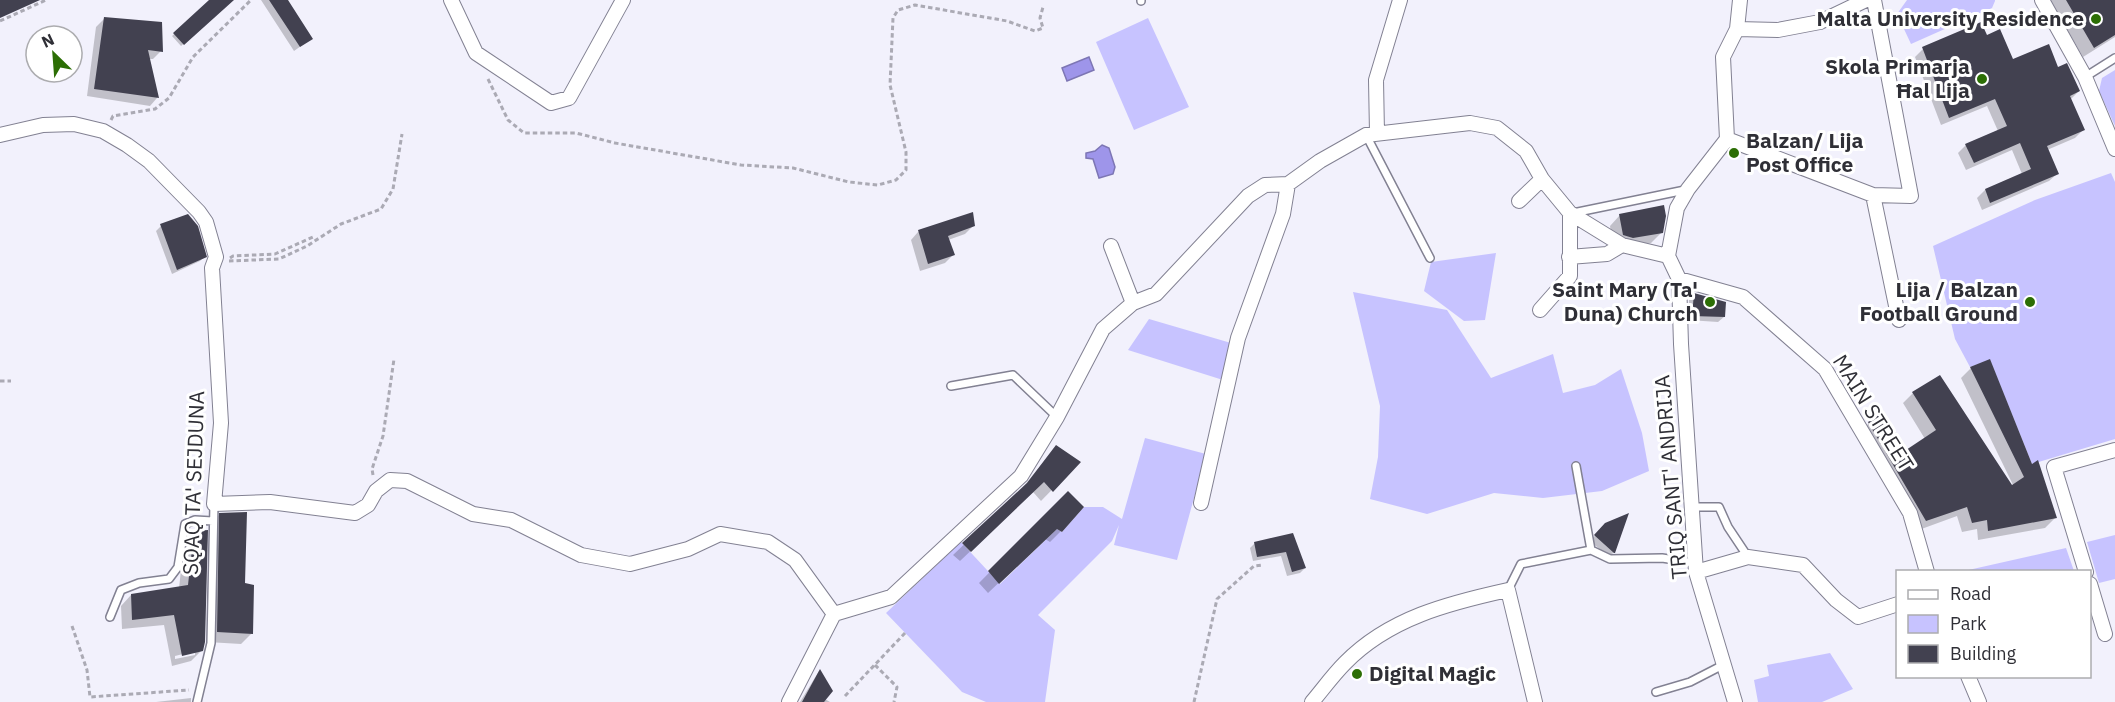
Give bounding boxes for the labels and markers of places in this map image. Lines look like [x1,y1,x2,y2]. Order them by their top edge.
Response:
place label: Malta University Residence [1816,4,2084,32]
marker: Malta University Residence [2089,12,2103,26]
place label: Skola Primarja Ħal Lija [1825,52,1970,104]
marker: Skola Primarja Ħal Lija [1975,72,1989,86]
place label: Balzan/ Lija Post Office [1746,126,1864,178]
marker: Balzan/ Lija Post Office [1727,146,1741,160]
place label: Saint Mary (Ta' Duna) Church [1552,275,1698,327]
place label: Lija / Balzan Football Ground [1859,275,2018,327]
marker: Saint Mary (Ta' Duna) Church [1703,295,1717,309]
marker: Lija / Balzan Football Ground [2023,295,2037,309]
place label: Digital Magic [1369,659,1496,687]
marker: Digital Magic [1350,667,1364,681]

